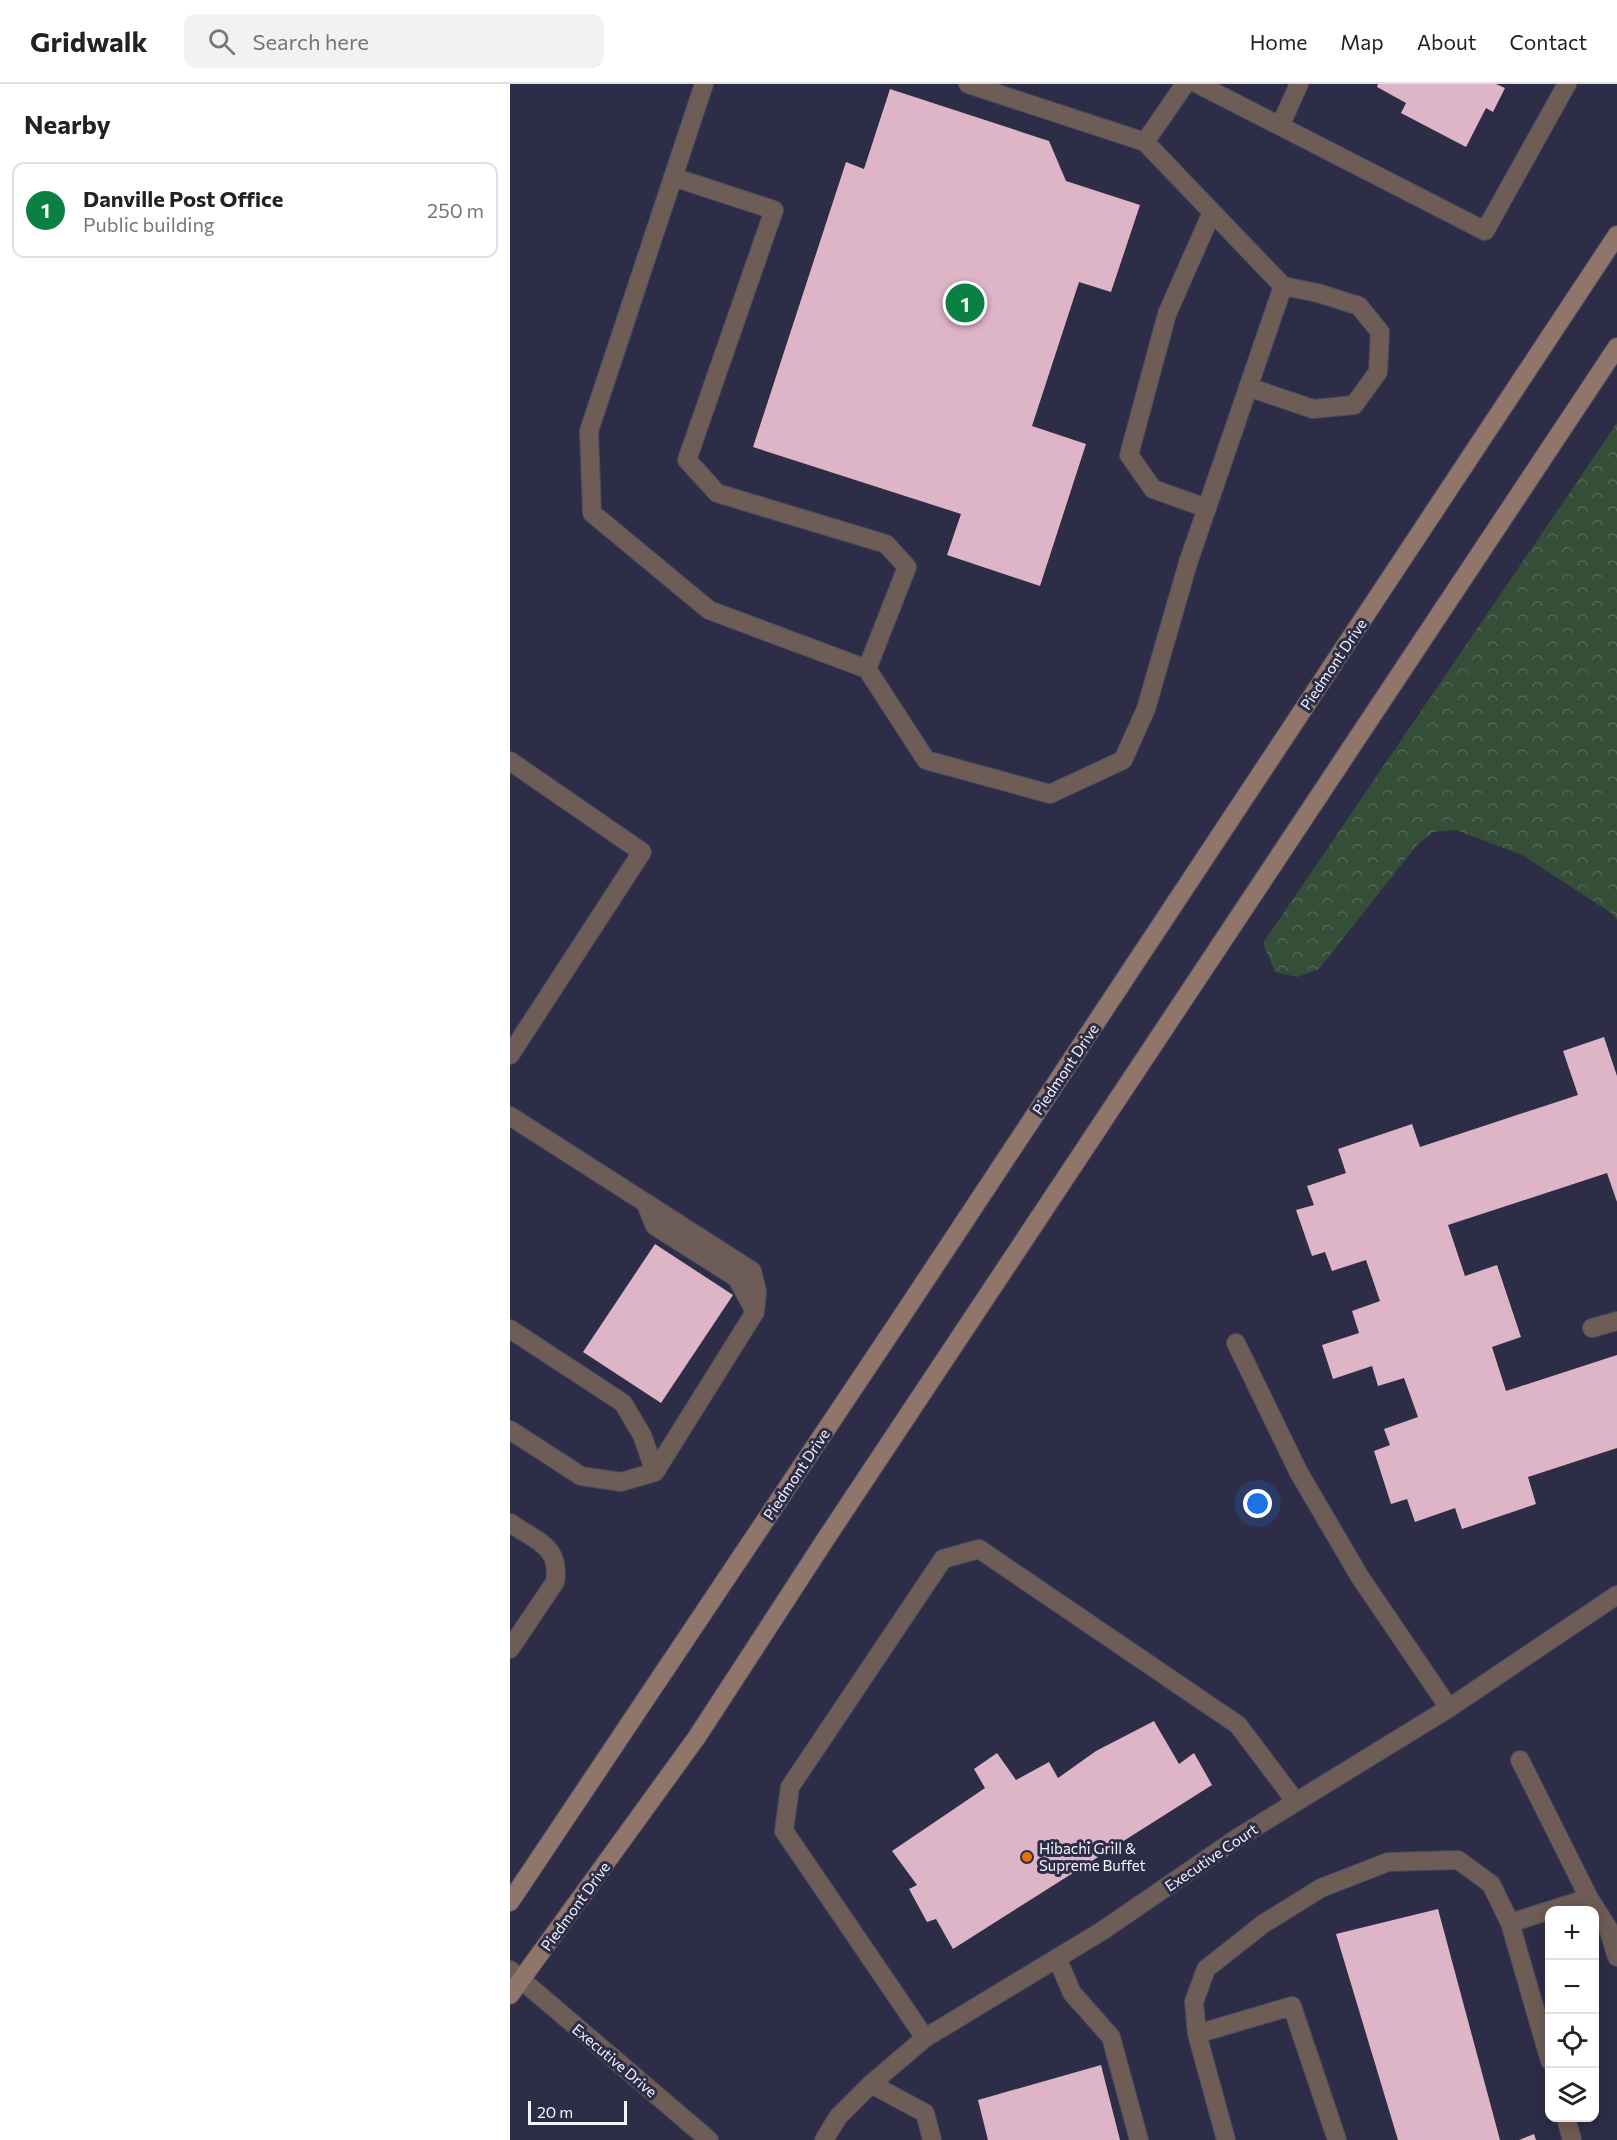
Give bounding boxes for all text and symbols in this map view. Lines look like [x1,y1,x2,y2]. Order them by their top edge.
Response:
search box [184,14,604,68]
text: Gridwalk [30,24,148,58]
icon: search [205,25,238,58]
text: Search here [253,28,369,55]
text: Home [1250,29,1307,54]
text: Map [1340,29,1384,54]
text: About [1417,29,1476,54]
text: Contact [1509,29,1587,54]
text: Nearby [24,108,111,139]
text: Danville Post Office [83,185,283,212]
text: 1 [41,198,50,222]
text: 250 m [427,198,484,222]
text: Public building [83,212,215,236]
pin: 1 [946,280,984,326]
street label: Piedmont Drive [1296,615,1370,713]
street label: Piedmont Drive [1028,1020,1102,1118]
street label: Piedmont Drive [759,1425,833,1523]
your location [1243,1489,1272,1518]
street label: Executive Court [1161,1819,1261,1895]
place label: Hibachi Grill & Supreme Buffet [1039,1839,1146,1874]
marker: Hibachi Grill & Supreme Buffet [1020,1850,1034,1864]
street label: Piedmont Drive [537,1858,613,1954]
map controls [1545,1906,1599,2122]
button: + [1545,1906,1599,1960]
button: − [1545,1960,1599,2014]
button: locate [1545,2014,1599,2068]
street label: Executive Drive [569,2019,661,2101]
button: layers [1545,2068,1599,2122]
scale bar [528,2098,627,2126]
text: 20 m [537,2102,573,2121]

